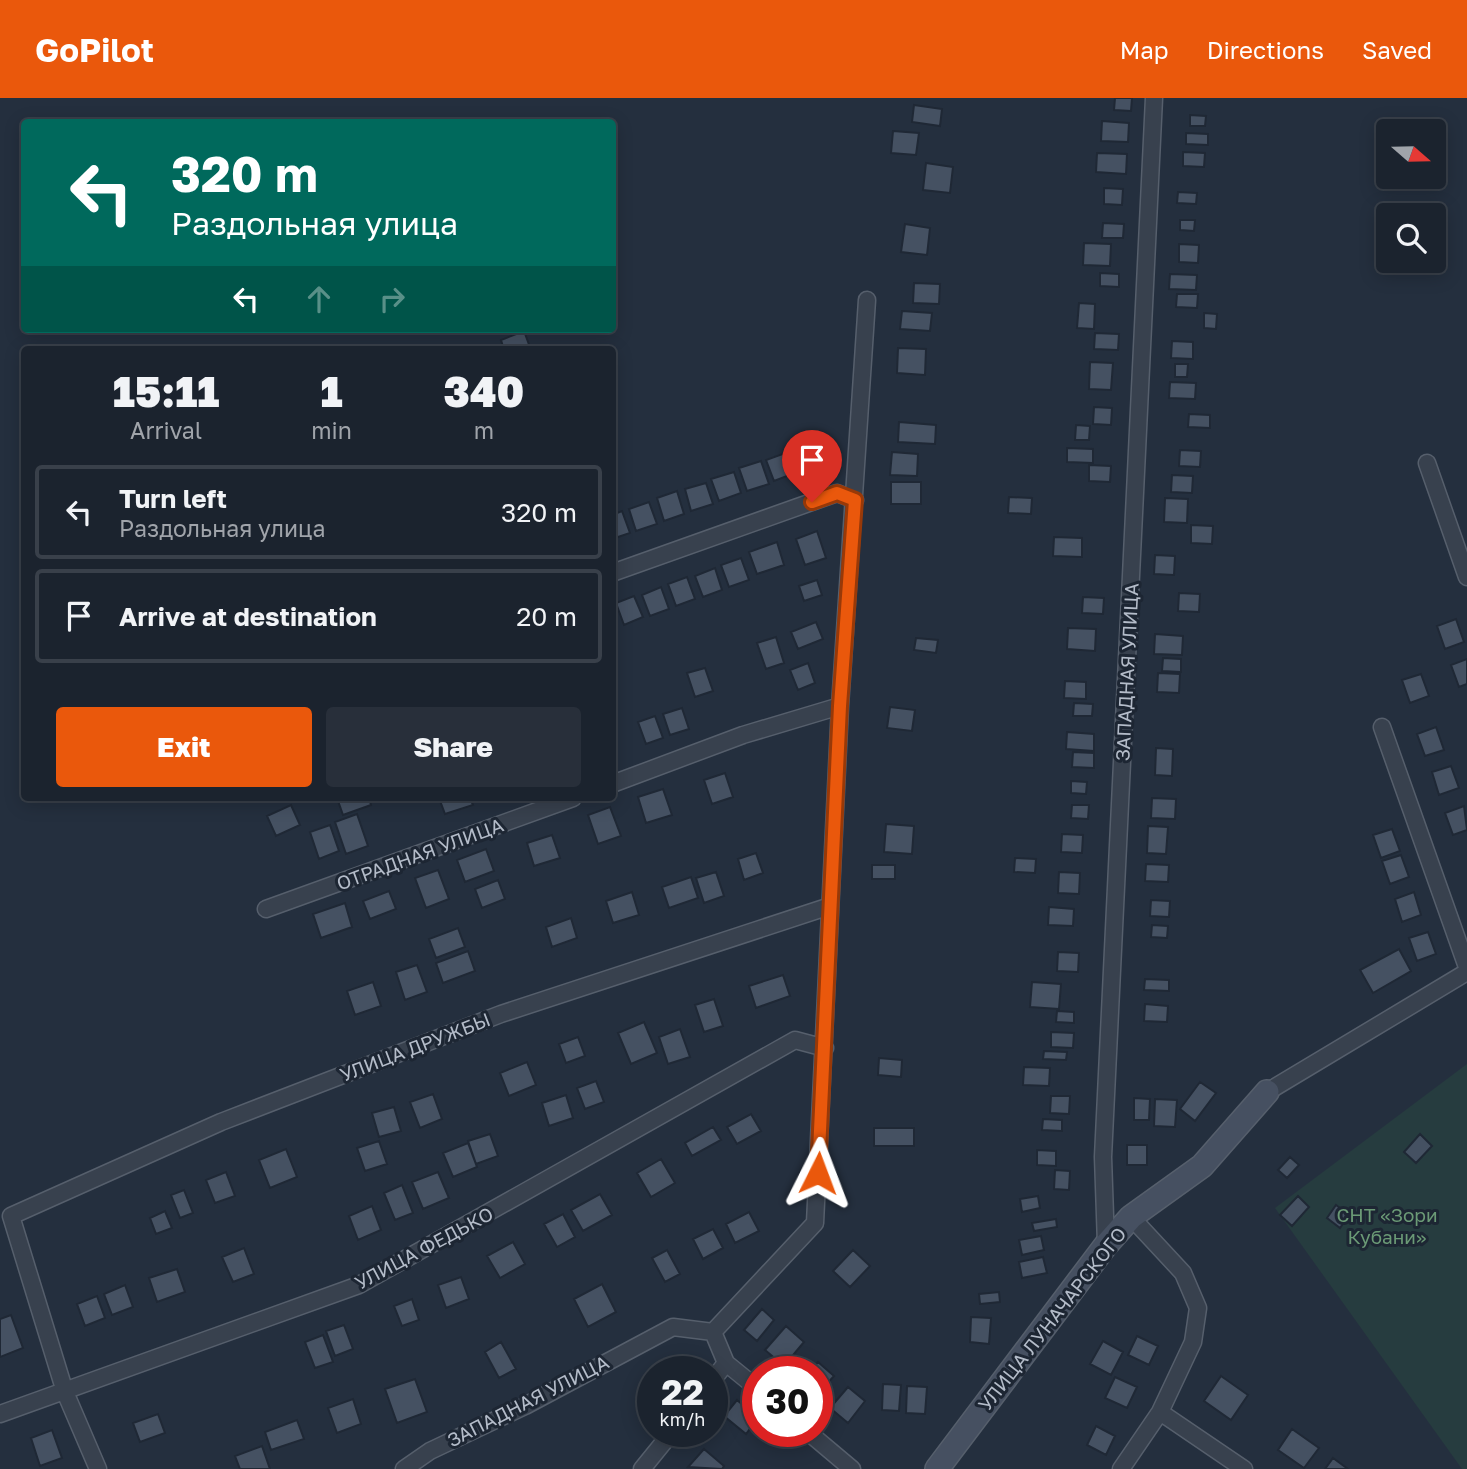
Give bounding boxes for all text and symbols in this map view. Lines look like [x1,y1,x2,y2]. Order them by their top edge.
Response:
text: GoPilot [35,30,154,69]
text: Map [1120,35,1169,64]
text: Directions [1207,35,1324,64]
text: Saved [1362,35,1432,64]
north arrow [1376,119,1446,189]
map controls [1376,119,1446,273]
text: 320 m [171,144,318,203]
icon: left [56,147,147,238]
button: search [1376,203,1446,273]
text: Раздольная улица [171,204,458,242]
icon: left [227,280,265,318]
icon: ahead [300,280,338,318]
icon: right [373,280,411,318]
text: 15:11 [113,366,220,416]
text: 1 [320,366,343,416]
text: 340 [443,366,524,416]
text: Arrival [130,416,202,444]
text: min [311,416,352,444]
text: m [474,416,494,444]
pin [782,430,842,502]
icon: arrive [793,441,831,479]
text: Turn left [119,483,227,514]
icon: left [60,493,98,531]
text: 320 m [501,497,577,528]
text: Раздольная улица [119,514,325,542]
street label: ЗАПАДНАЯ УЛИЦА [1110,582,1143,762]
icon: arrive [60,597,98,635]
text: Arrive at destination [119,601,377,632]
text: 20 m [516,601,577,632]
button: Exit [56,707,312,787]
button: Share [326,707,581,787]
street label: ОТРАДНАЯ УЛИЦА [333,813,507,894]
street label: УЛИЦА ДРУЖБЫ [336,1007,493,1086]
position arrow [781,1136,855,1210]
street label: УЛИЦА ФЕДЬКО [351,1201,497,1294]
park label: СНТ «Зори Кубани» [1336,1203,1438,1248]
street label: УЛИЦА ЛУНАЧАРСКОГО [973,1222,1130,1415]
street label: ЗАПАДНАЯ УЛИЦА [443,1350,613,1451]
speed limit sign: 30 [742,1356,833,1447]
text: 22 [661,1371,704,1413]
text: km/h [660,1408,705,1430]

